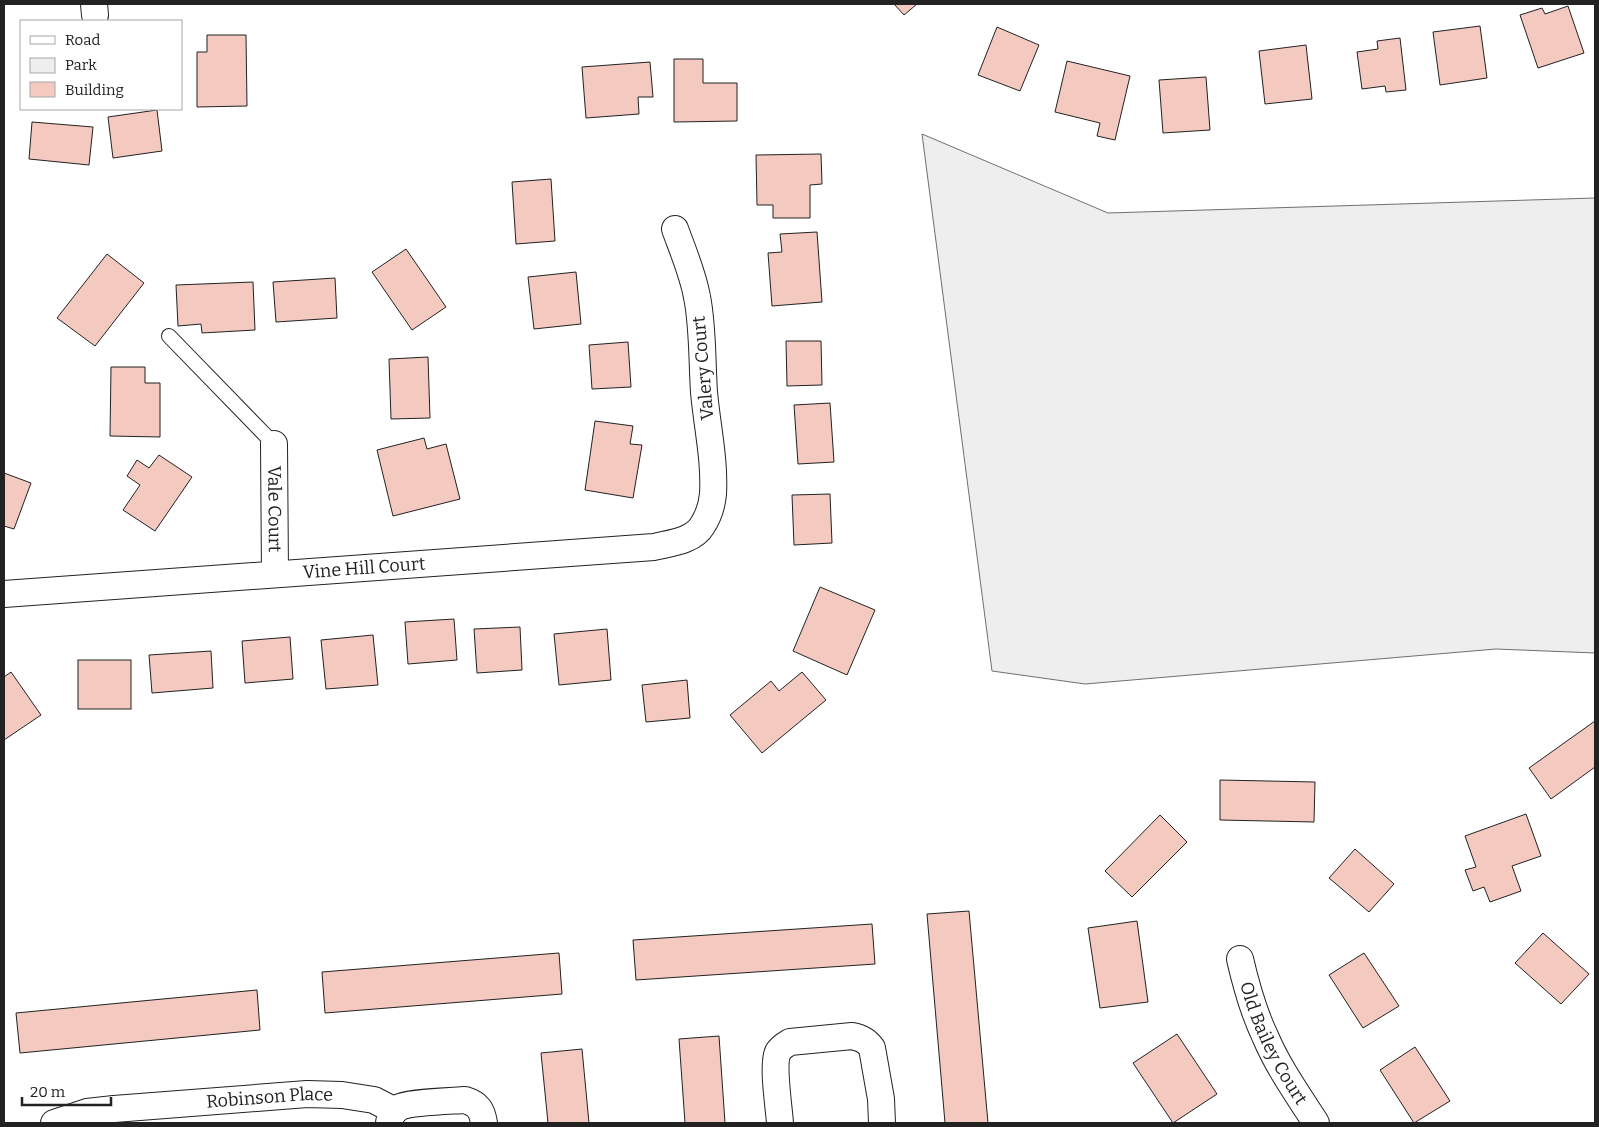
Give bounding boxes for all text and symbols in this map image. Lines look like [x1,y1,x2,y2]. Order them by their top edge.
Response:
legend [20,20,182,110]
text: Road [65,31,100,49]
text: Park [65,56,97,74]
text: Building [65,81,124,99]
street label: Valery Court [687,315,719,421]
street label: Vale Court [263,466,286,553]
street label: Vine Hill Court [302,553,427,583]
street label: Old Bailey Court [1235,979,1312,1109]
scale bar [22,1074,111,1106]
text: 20 m [30,1083,66,1101]
street label: Robinson Place [205,1083,333,1113]

